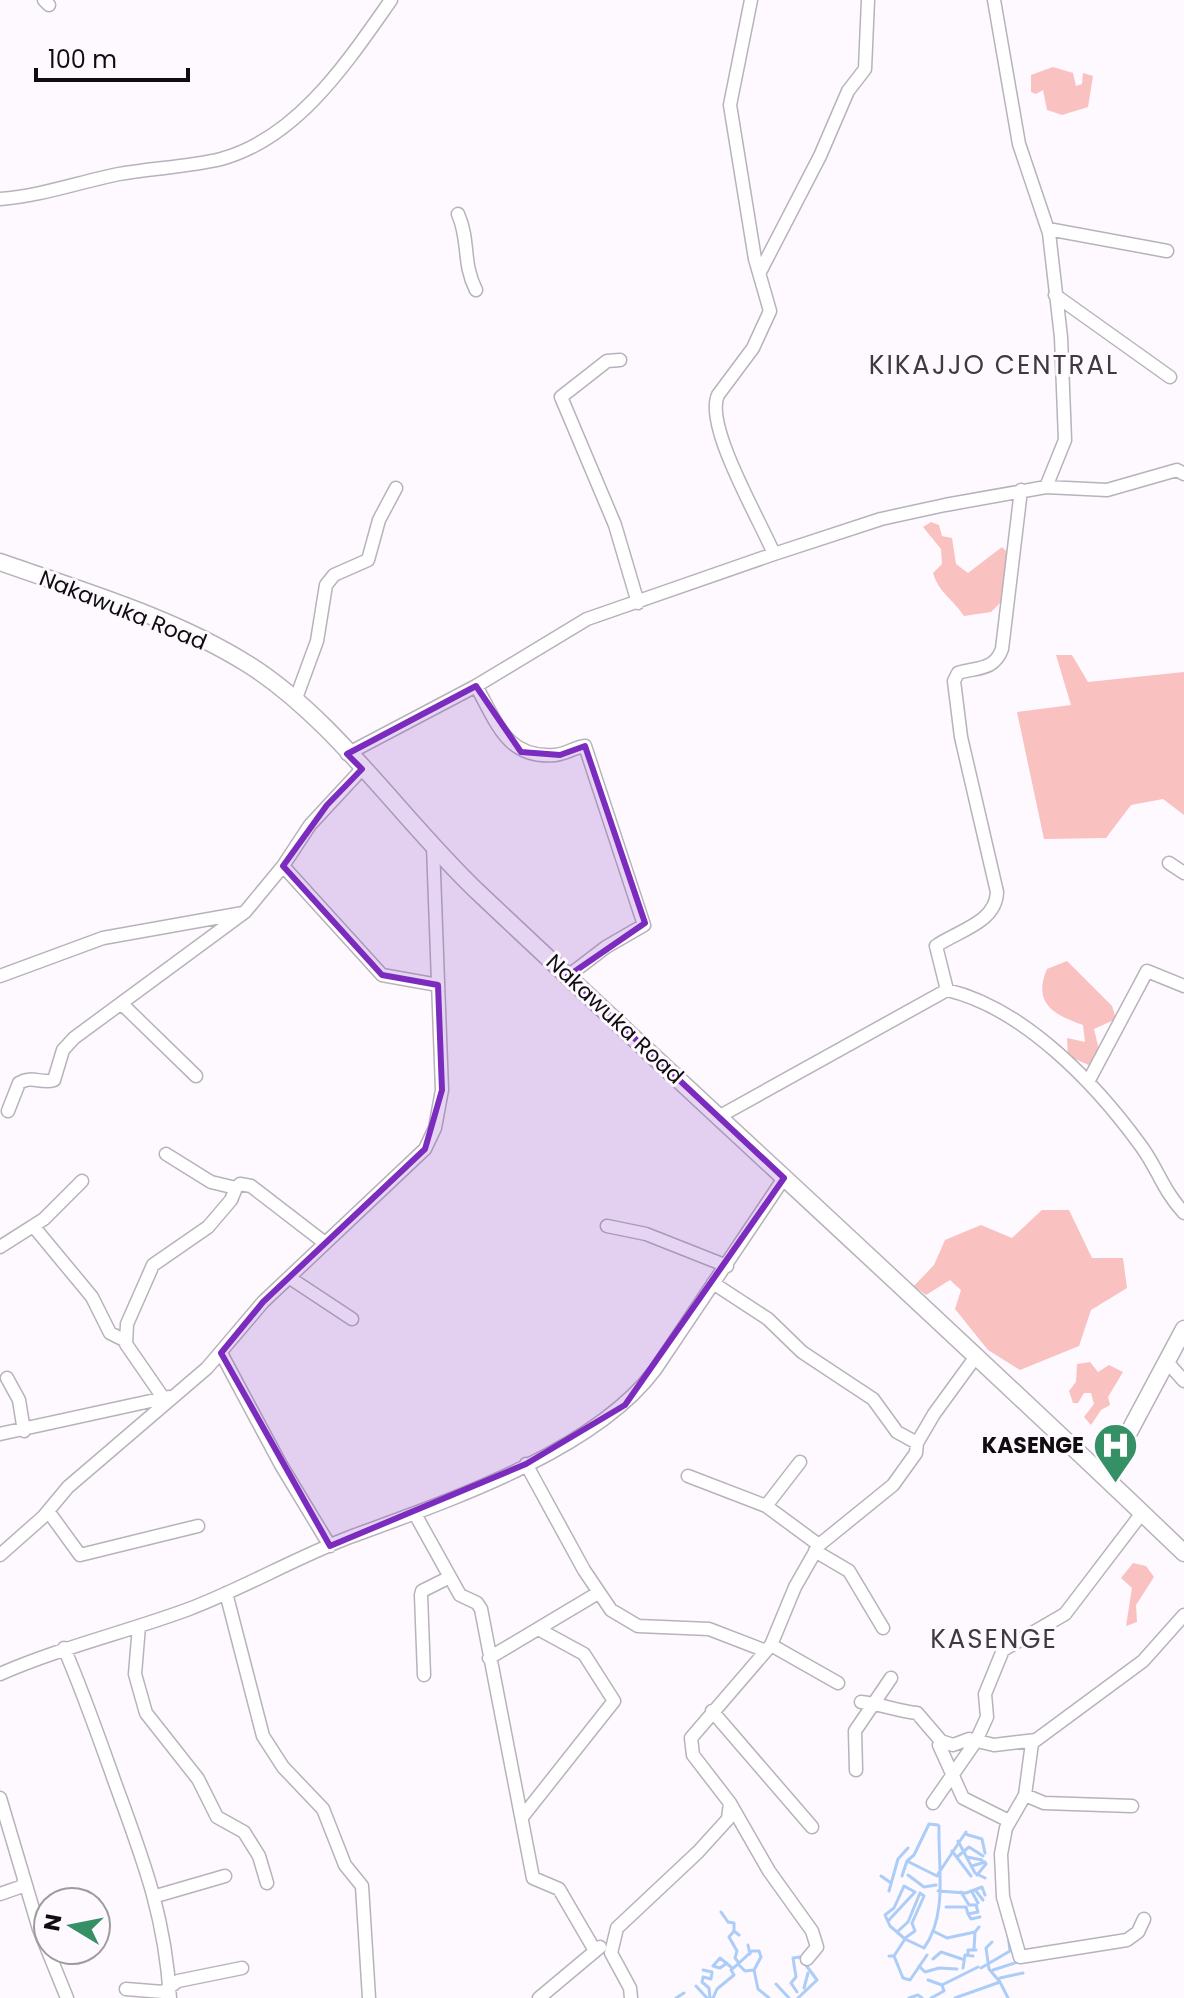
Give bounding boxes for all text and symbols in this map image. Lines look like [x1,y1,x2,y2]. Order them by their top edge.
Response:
scale bar [36,32,188,82]
text: 100 m [48,43,117,76]
district label: KIKAJJO CENTRAL [869,347,1119,383]
street label: Nakawuka Road [35,562,211,658]
street label: Nakawuka Road [539,947,691,1091]
hospital icon: KASENGE [1091,1421,1139,1484]
place label: KASENGE [982,1430,1084,1461]
district label: KASENGE [930,1621,1058,1657]
north arrow [32,1886,112,1966]
text: N [36,1912,69,1933]

